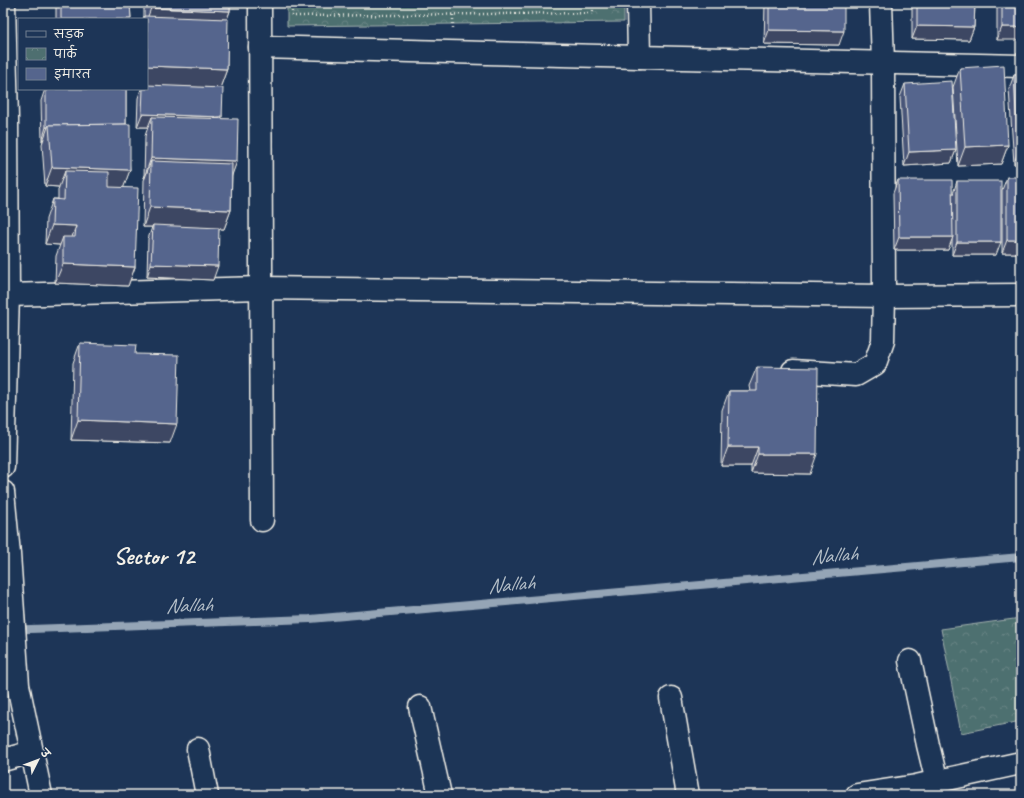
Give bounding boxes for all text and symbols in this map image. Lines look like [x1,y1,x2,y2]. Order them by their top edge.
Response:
legend [18,18,148,90]
text: सड़क [53,26,85,42]
text: पार्क [53,44,78,62]
text: इमारत [54,66,92,82]
water label: Nallah [810,540,860,570]
district label: Sector 12 [114,541,197,571]
water label: Nallah [487,569,537,599]
water label: Nallah [165,591,214,619]
north arrow [18,740,58,780]
text: उ [37,745,54,762]

